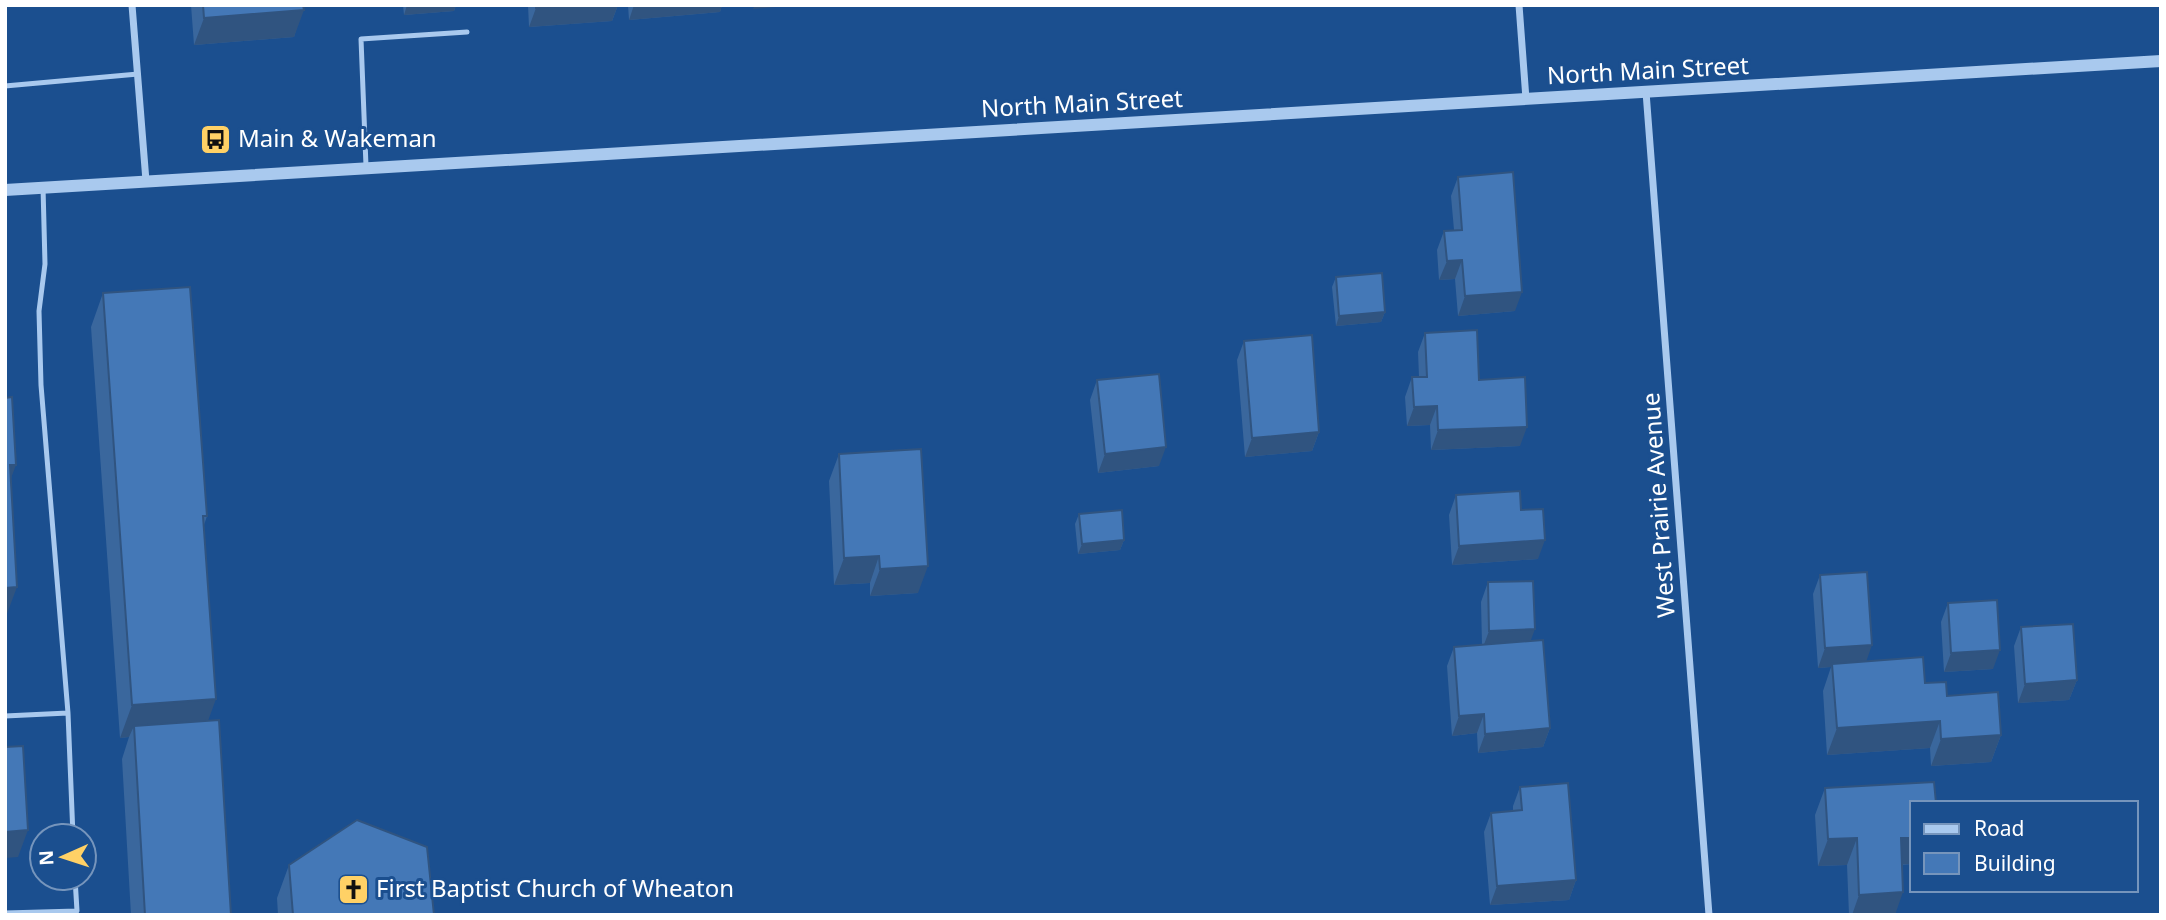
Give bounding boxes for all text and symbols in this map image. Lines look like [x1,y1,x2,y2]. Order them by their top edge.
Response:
street label: North Main Street [1546,48,1750,91]
street label: North Main Street [980,81,1184,124]
place label: Main & Wakeman [238,121,437,154]
bus stop icon: Main & Wakeman [198,122,232,156]
street label: West Prairie Avenue [1633,391,1682,619]
legend [1910,801,2138,892]
text: Road [1974,814,2024,842]
north arrow [28,822,98,892]
text: N [33,849,59,866]
text: Building [1974,849,2056,877]
place label: First Baptist Church of Wheaton [376,871,734,904]
church icon: First Baptist Church of Wheaton [336,872,370,906]

